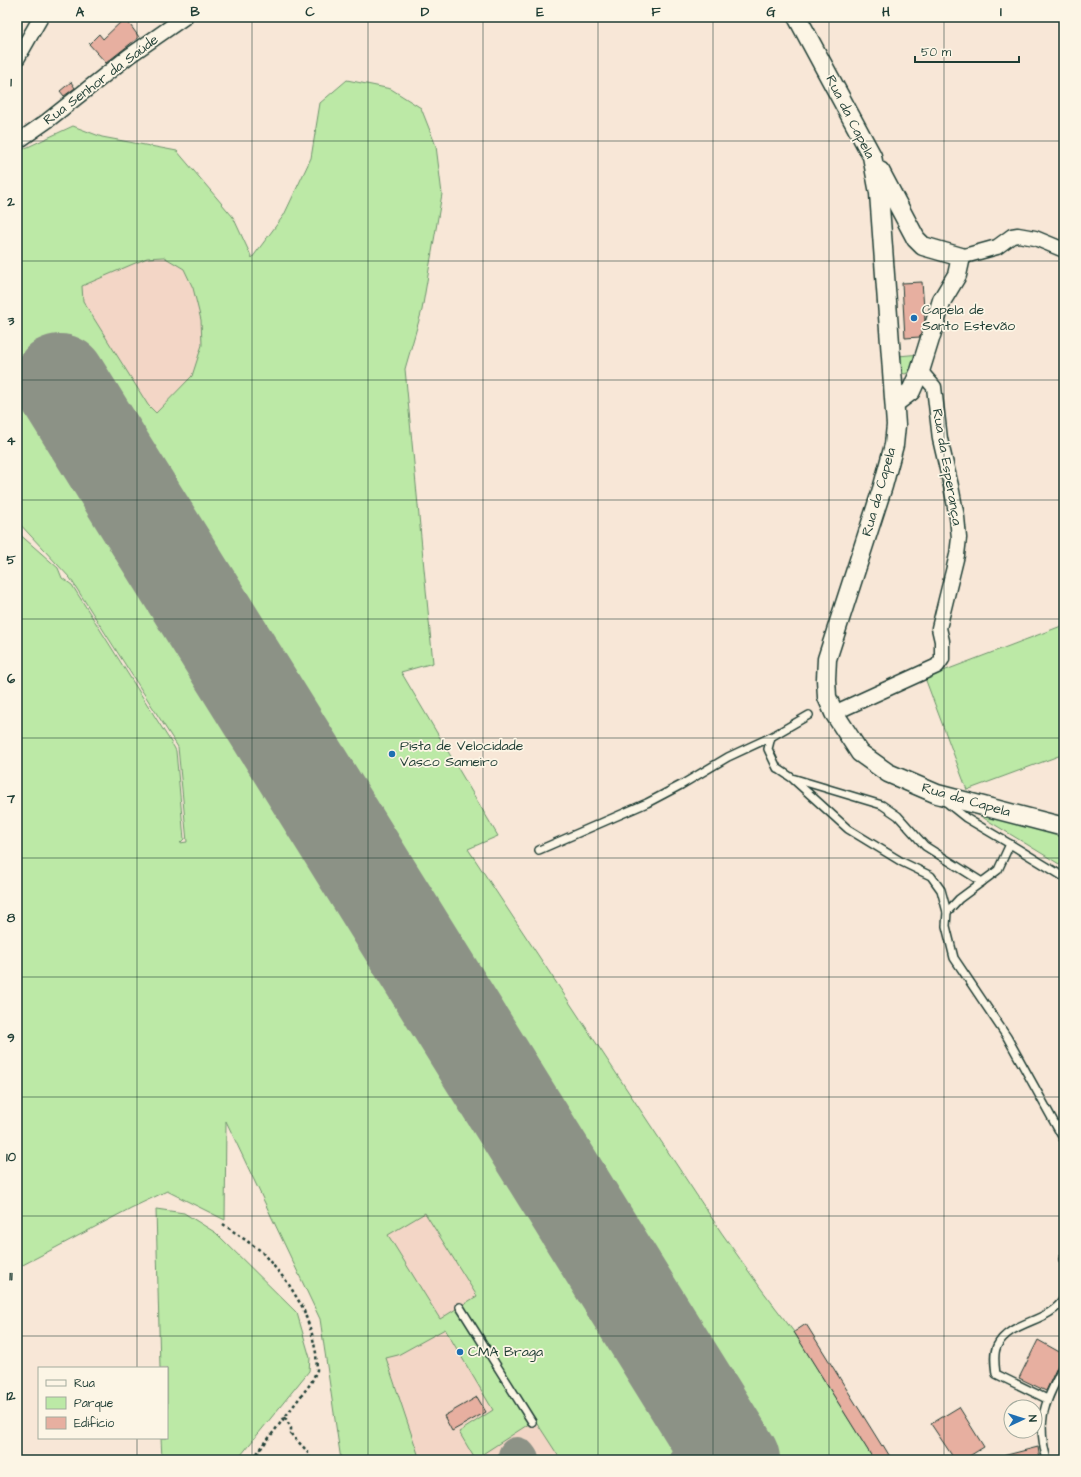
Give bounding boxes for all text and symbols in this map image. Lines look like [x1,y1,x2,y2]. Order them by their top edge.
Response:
text: A [76,3,85,21]
text: B [190,3,200,21]
text: C [305,3,315,21]
text: D [421,3,430,21]
text: E [536,3,544,21]
text: F [651,3,661,21]
text: G [766,3,776,21]
text: H [882,3,890,21]
text: I [1000,3,1002,21]
street label: Rua Senhor da Saúde [39,30,163,130]
scale bar [915,38,1019,64]
text: 50 m [921,44,952,61]
street label: Rua da Capela [820,72,880,162]
text: 1 [10,73,12,91]
text: 2 [6,193,15,211]
place label: Capela de Santo Estevão [922,300,1015,336]
text: 3 [7,312,15,330]
marker: Capela de Santo Estevão [909,313,919,323]
street label: Rua da Esperança [927,407,967,527]
text: 4 [7,432,16,450]
street label: Rua da Capela [857,445,901,539]
text: 5 [6,551,16,569]
text: 6 [7,670,16,688]
place label: Pista de Velocidade Vasco Sameiro [400,736,524,772]
marker: Pista de Velocidade Vasco Sameiro [387,749,397,759]
street label: Rua da Capela [919,778,1013,822]
text: 7 [6,790,16,808]
text: 8 [7,909,16,927]
text: 9 [7,1029,15,1047]
text: 10 [6,1148,17,1166]
text: 11 [9,1267,13,1285]
place label: CMA Braga [468,1342,543,1362]
marker: CMA Braga [455,1347,465,1357]
legend [38,1367,168,1439]
text: Rua [74,1375,95,1392]
text: 12 [6,1387,16,1405]
text: Parque [74,1395,114,1412]
north arrow [1003,1399,1043,1439]
text: N [1025,1414,1040,1422]
text: Edifício [74,1415,114,1432]

